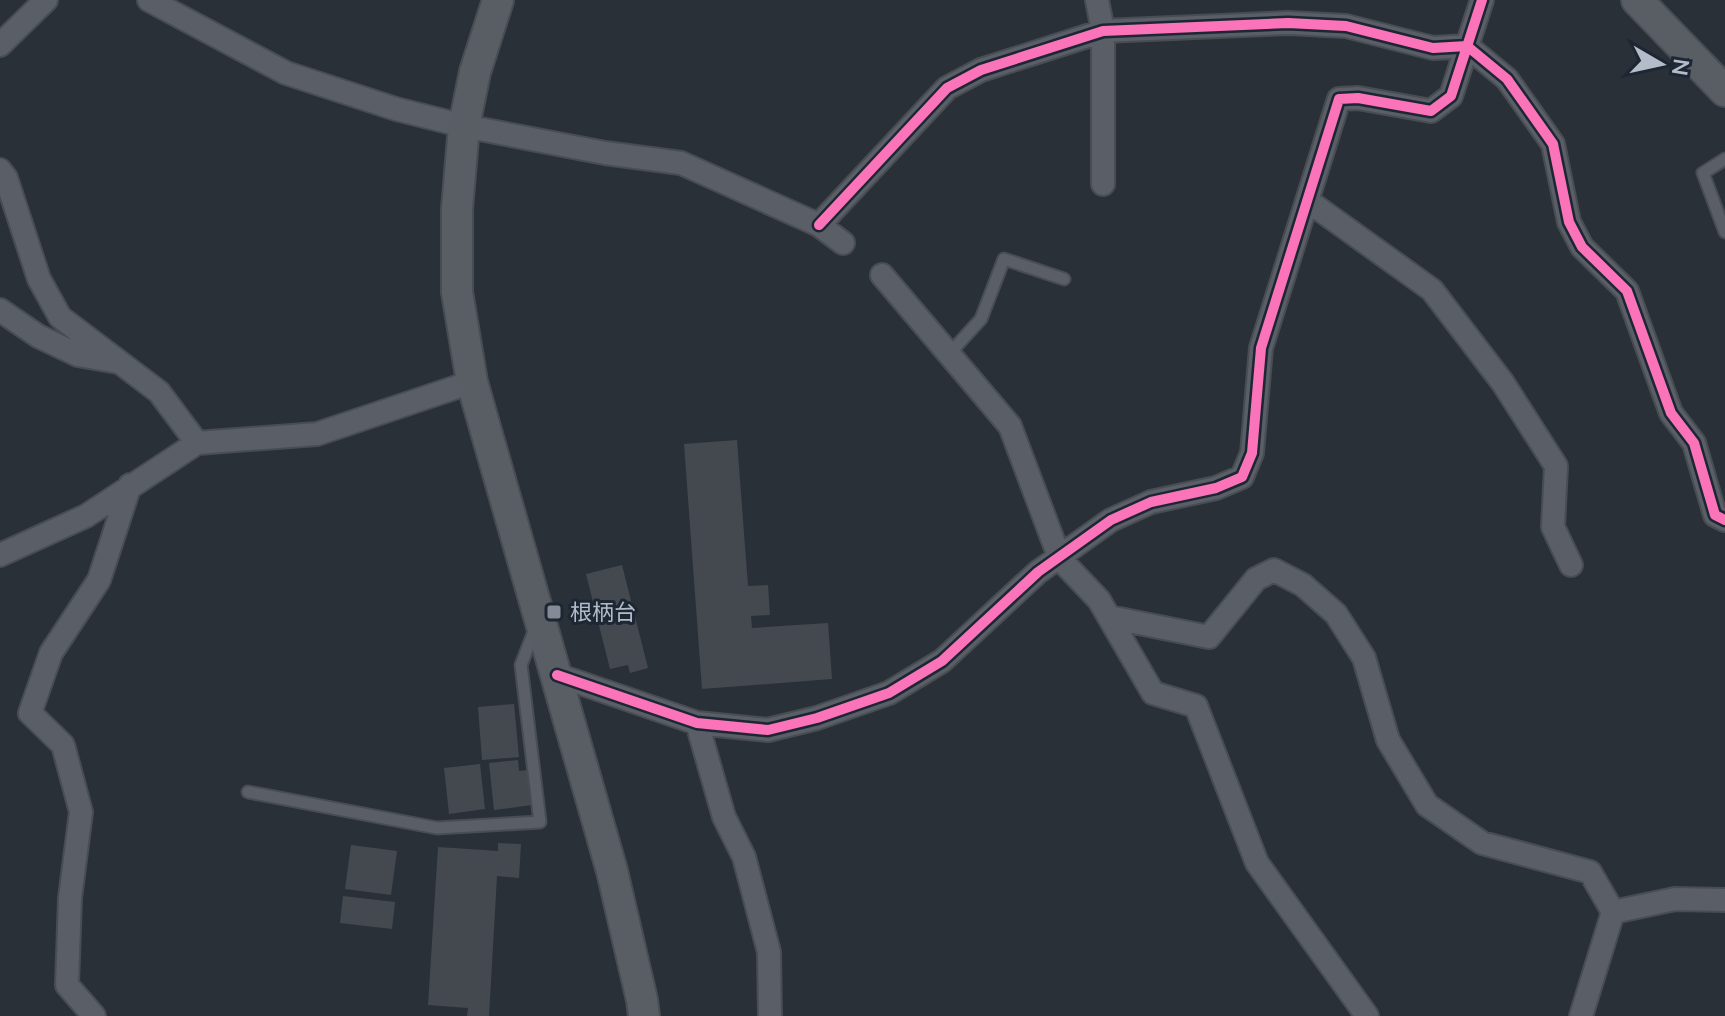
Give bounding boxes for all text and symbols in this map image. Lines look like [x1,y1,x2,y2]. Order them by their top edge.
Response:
north arrow [1621,24,1701,104]
text: N [1666,57,1696,78]
place label: 根柄台 [570,598,636,626]
marker: 根柄台 [545,603,563,621]

